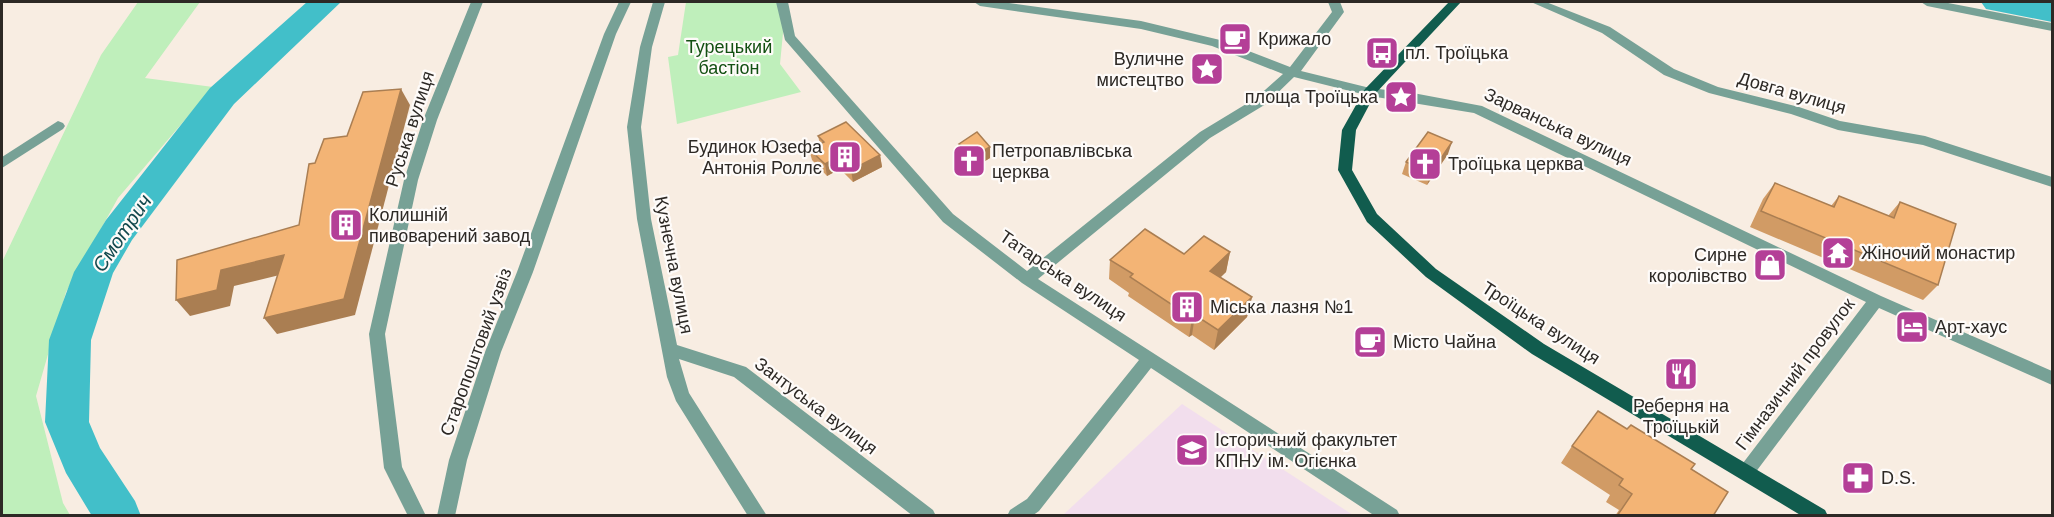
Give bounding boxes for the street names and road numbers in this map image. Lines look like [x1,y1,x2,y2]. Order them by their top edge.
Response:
street label: Руська вулиця [382,68,438,190]
street label: Довга вулиця [1736,68,1848,118]
street label: Зарванська вулиця [1481,84,1635,170]
street label: Кузнечна вулиця [651,194,697,336]
street label: Татарська вулиця [996,226,1130,326]
street label: Старопоштовий узвіз [436,265,516,439]
street label: Троїцька вулиця [1478,277,1604,369]
street label: Гімназичний провулок [1731,294,1859,454]
street label: Зантуська вулиця [751,353,881,459]

